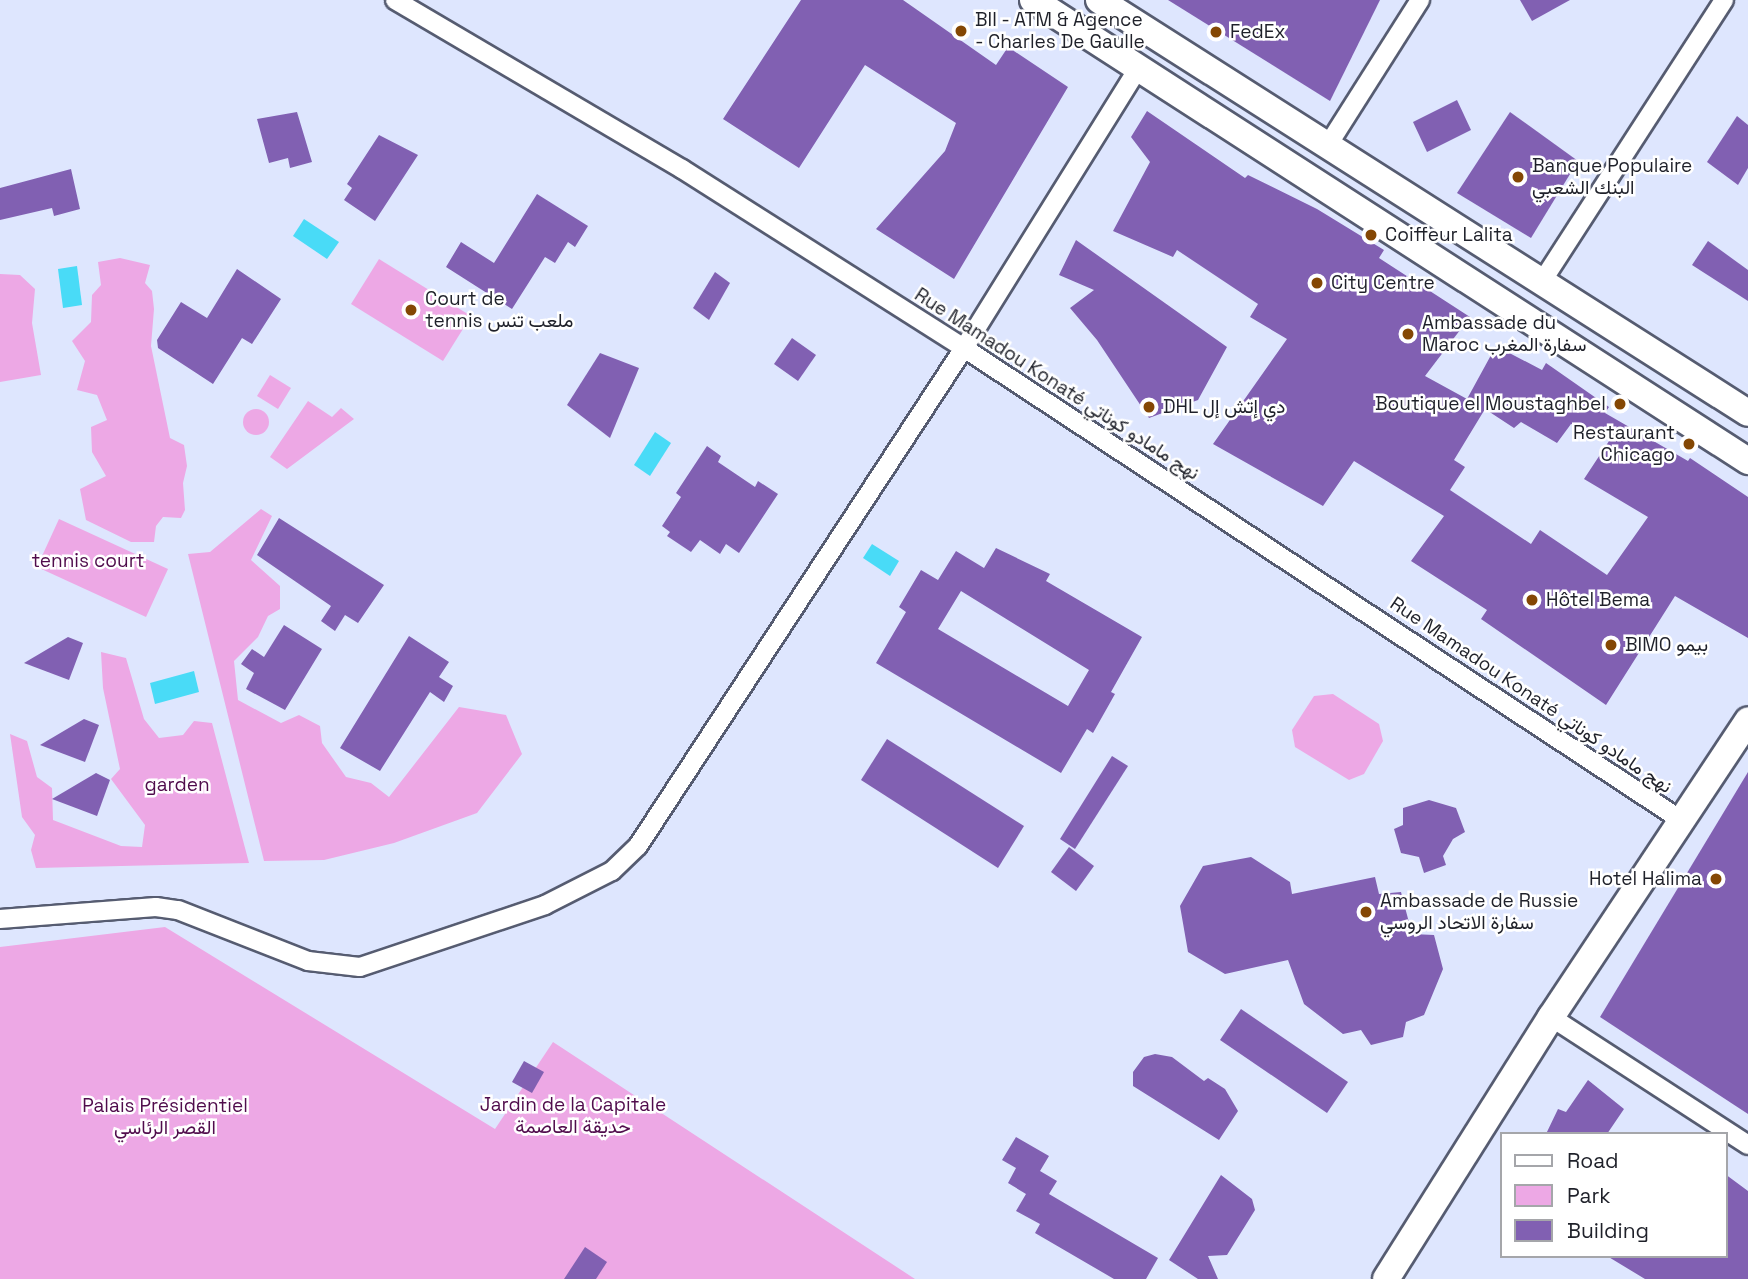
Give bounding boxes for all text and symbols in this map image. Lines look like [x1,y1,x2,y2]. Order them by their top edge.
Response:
place label: BII - ATM & Agence - Charles De Gaulle [975,9,1145,53]
place label: FedEx [1230,21,1286,43]
marker: BII - ATM & Agence - Charles De Gaulle [953,23,969,39]
marker: FedEx [1208,24,1224,40]
place label: Banque Populaire البنك الشعبي [1532,155,1692,199]
marker: Banque Populaire البنك الشعبي [1510,169,1526,185]
place label: Coiffeur Lalita [1385,224,1513,246]
marker: Coiffeur Lalita [1363,227,1379,243]
place label: City Centre [1331,272,1435,294]
marker: City Centre [1309,275,1325,291]
street label: Rue Mamadou Konaté نهج مامادو كوناتي [910,283,1204,485]
place label: Court de tennis ملعب تنس [425,288,573,332]
marker: Court de tennis ملعب تنس [403,302,419,318]
place label: Ambassade du Maroc سفارة المغرب [1422,312,1586,356]
marker: Ambassade du Maroc سفارة المغرب [1400,326,1416,342]
place label: Boutique el Moustaghbel [1375,393,1606,415]
place label: DHL دي إتش إل [1163,396,1286,418]
marker: Boutique el Moustaghbel [1612,396,1628,412]
marker: DHL دي إتش إل [1141,399,1157,415]
place label: Restaurant Chicago [1573,422,1675,466]
marker: Restaurant Chicago [1681,436,1697,452]
park label: tennis court [31,550,145,572]
place label: Hôtel Bema [1546,589,1650,611]
street label: Rue Mamadou Konaté نهج مامادو كوناتي [1386,592,1676,798]
marker: Hôtel Bema [1524,592,1540,608]
place label: BIMO بيمو [1625,634,1708,656]
marker: BIMO بيمو [1603,637,1619,653]
park label: garden [144,774,210,796]
place label: Hotel Halima [1589,868,1702,890]
marker: Hotel Halima [1708,871,1724,887]
place label: Ambassade de Russie سفارة الاتحاد الروسي [1380,890,1578,934]
marker: Ambassade de Russie سفارة الاتحاد الروسي [1358,904,1374,920]
park label: Jardin de la Capitale حديقة العاصمة [480,1094,666,1138]
park label: Palais Présidentiel القصر الرئاسي [82,1095,248,1139]
legend [1500,1132,1727,1258]
text: Road [1567,1147,1619,1174]
text: Park [1567,1182,1611,1209]
text: Building [1567,1217,1649,1244]

